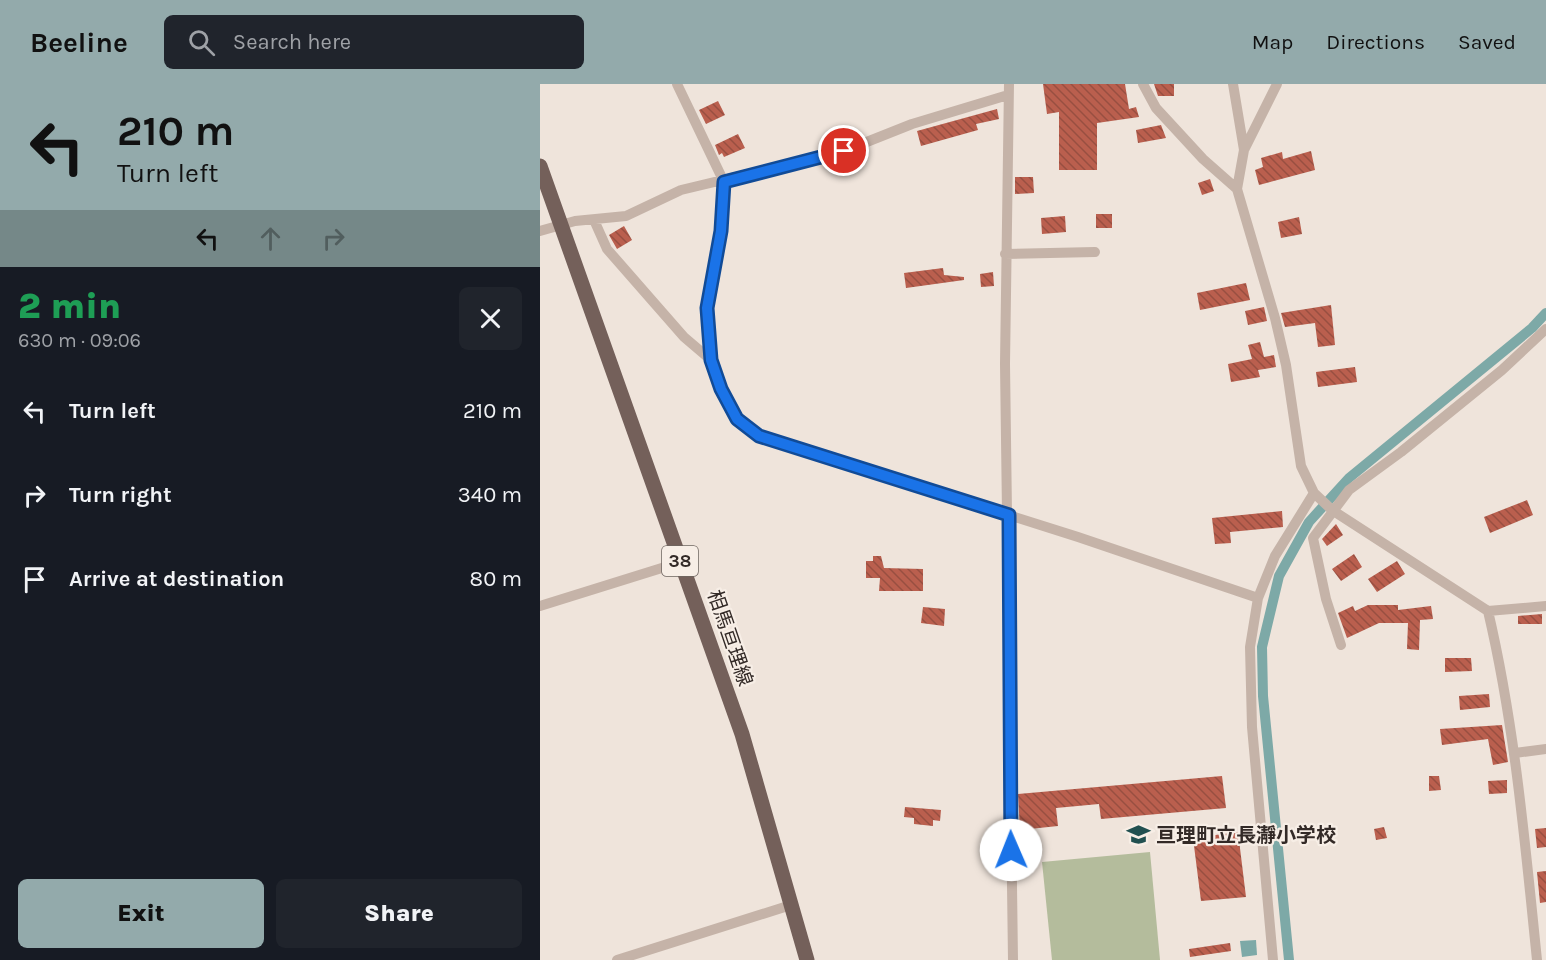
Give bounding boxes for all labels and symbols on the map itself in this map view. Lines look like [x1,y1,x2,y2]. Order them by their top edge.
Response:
pin [818,125,869,176]
road number: 38 [662,546,698,576]
street label: 相馬亘理線 [703,587,757,689]
position arrow [979,818,1043,882]
school or university icon: 亘理町立長瀞小学校 [1125,822,1151,848]
place label: 亘理町立長瀞小学校 [1156,824,1336,847]

